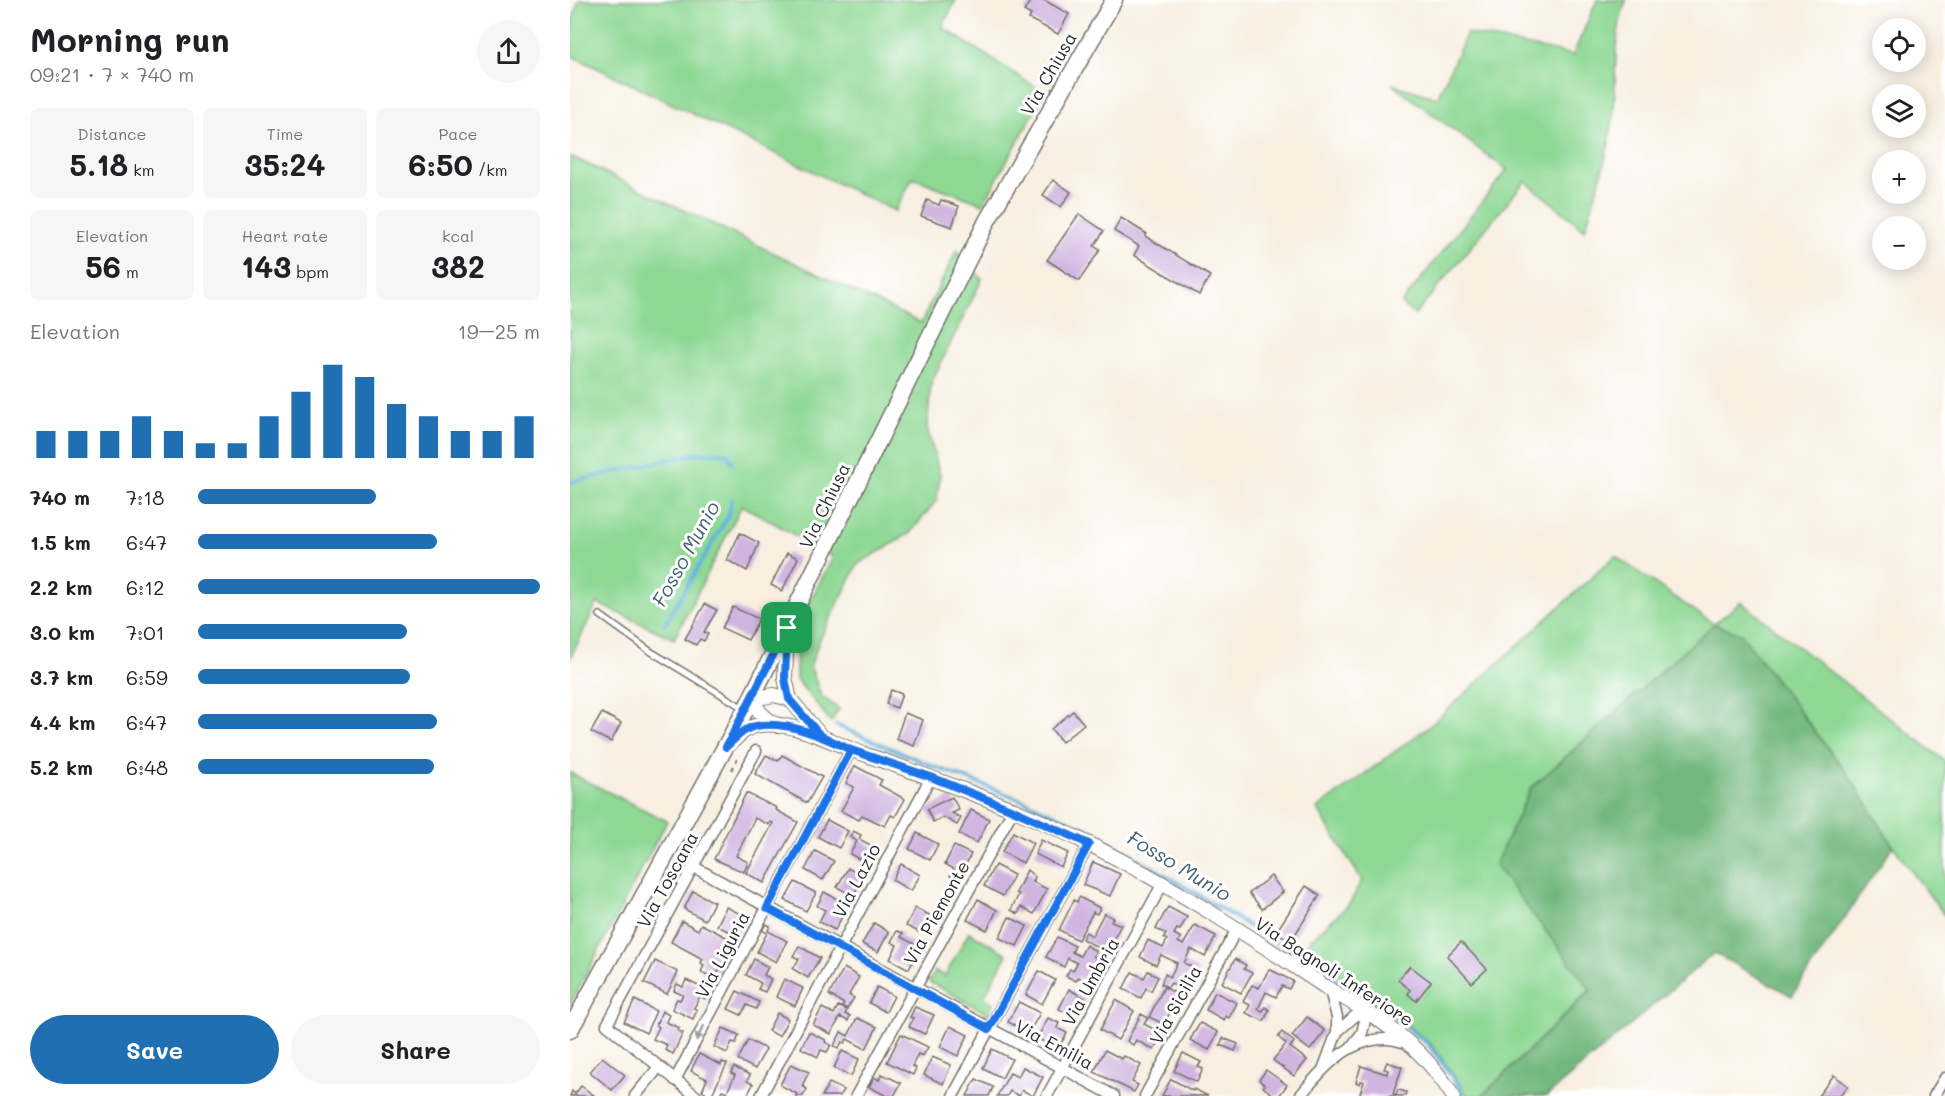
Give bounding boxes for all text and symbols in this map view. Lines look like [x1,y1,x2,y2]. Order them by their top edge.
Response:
text: Morning run [30,17,230,60]
map controls [1872,18,1926,270]
button: locate [1872,18,1926,72]
button: share [477,20,540,83]
street label: Via Chiusa [1015,27,1082,120]
text: 09:21 · 7 × 740 m [30,61,194,87]
button: layers [1872,84,1926,138]
text: Distance [78,123,146,144]
text: Time [267,123,303,144]
text: Pace [438,123,478,144]
text: 5.18 [69,144,128,184]
text: 35:24 [245,144,325,184]
text: 6:50 [408,144,473,184]
button: + [1872,150,1926,204]
text: km [128,159,155,180]
text: /km [473,159,508,180]
button: − [1872,216,1926,270]
text: Elevation [76,225,148,246]
text: Heart rate [242,225,328,246]
text: kcal [442,225,474,246]
text: 56 [85,246,121,286]
text: 143 [241,246,291,286]
text: 382 [431,246,485,286]
text: m [121,261,139,282]
text: bpm [291,261,329,282]
text: Elevation [30,318,120,344]
text: 19–25 m [458,318,540,344]
street label: Via Chiusa [793,459,855,552]
text: 740 m [30,484,90,510]
text: 7:18 [126,484,164,510]
water label: Fosso Munio [645,496,725,611]
text: 1.5 km [30,529,91,555]
text: 6:47 [126,529,167,555]
text: 2.2 km [30,574,92,600]
text: 6:12 [126,574,164,600]
pin [761,602,812,653]
icon: arrive [770,611,803,644]
text: 3.0 km [30,619,95,645]
text: 7:01 [126,619,165,645]
text: 3.7 km [30,664,93,690]
text: 6:59 [126,664,168,690]
text: 4.4 km [30,709,95,735]
text: 6:47 [126,709,167,735]
text: 5.2 km [30,754,93,780]
text: 6:48 [126,754,168,780]
water label: Fosso Munio [1123,824,1236,906]
street label: Via Toscana [631,827,703,932]
street label: Via Lazio [827,839,886,922]
street label: Via Piemonte [898,856,975,969]
street label: Via Liguria [689,907,755,1002]
street label: Via Bagnoli Inferiore [1251,911,1419,1032]
street label: Via Umbria [1056,933,1124,1030]
street label: Via Sicilia [1144,961,1207,1048]
street label: Via Emilia [1011,1013,1098,1075]
button: Save [30,1015,279,1084]
button: Share [291,1015,540,1084]
one-way arrow [695,1025,705,1042]

